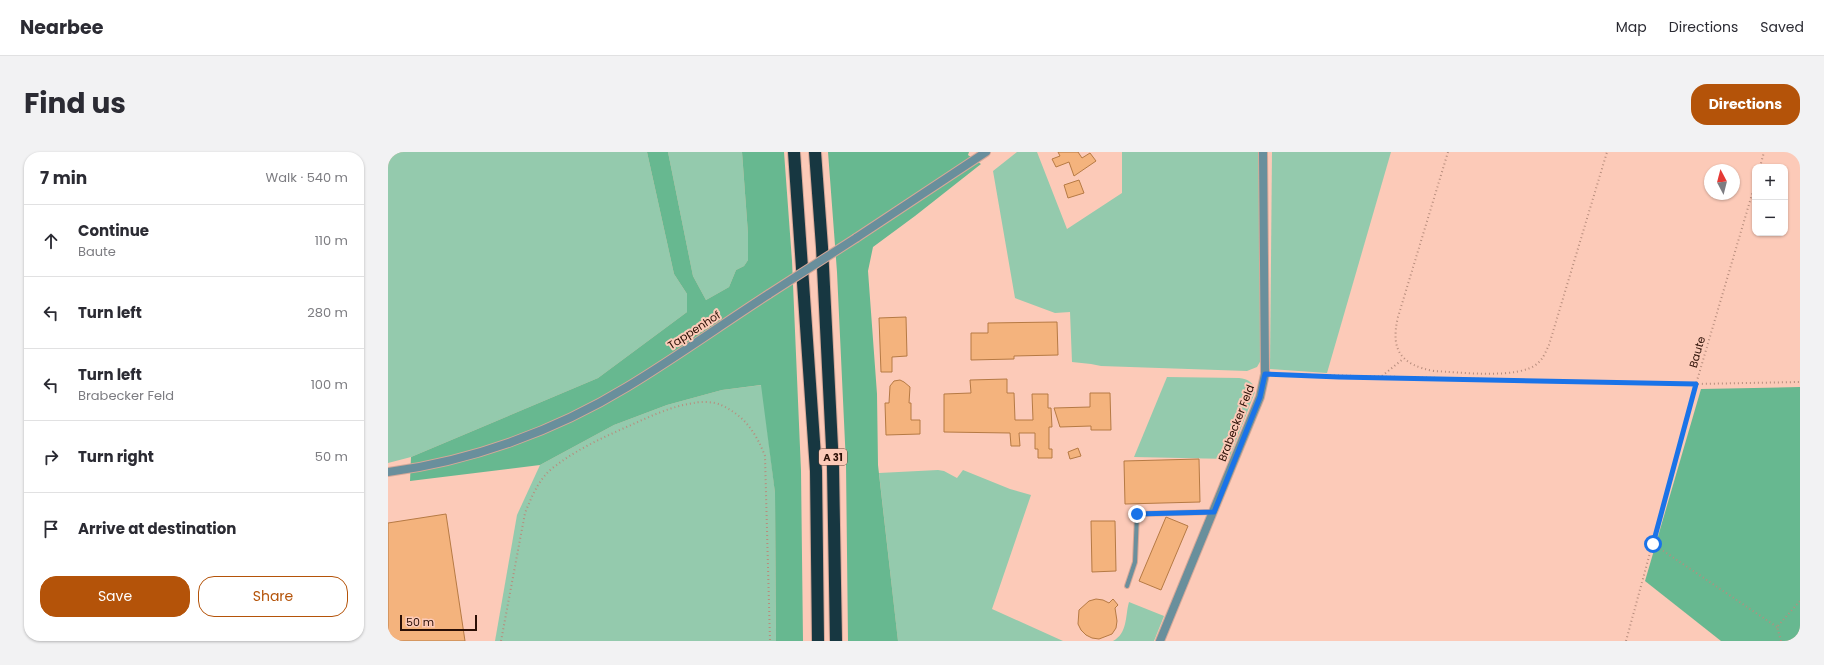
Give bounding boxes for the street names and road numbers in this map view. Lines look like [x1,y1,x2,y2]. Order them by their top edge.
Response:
street label: Tappenhof [665,307,724,353]
street label: Baute [1685,334,1709,370]
street label: Brabecker Feld [1214,382,1258,464]
road number: A 31 [819,449,847,465]

